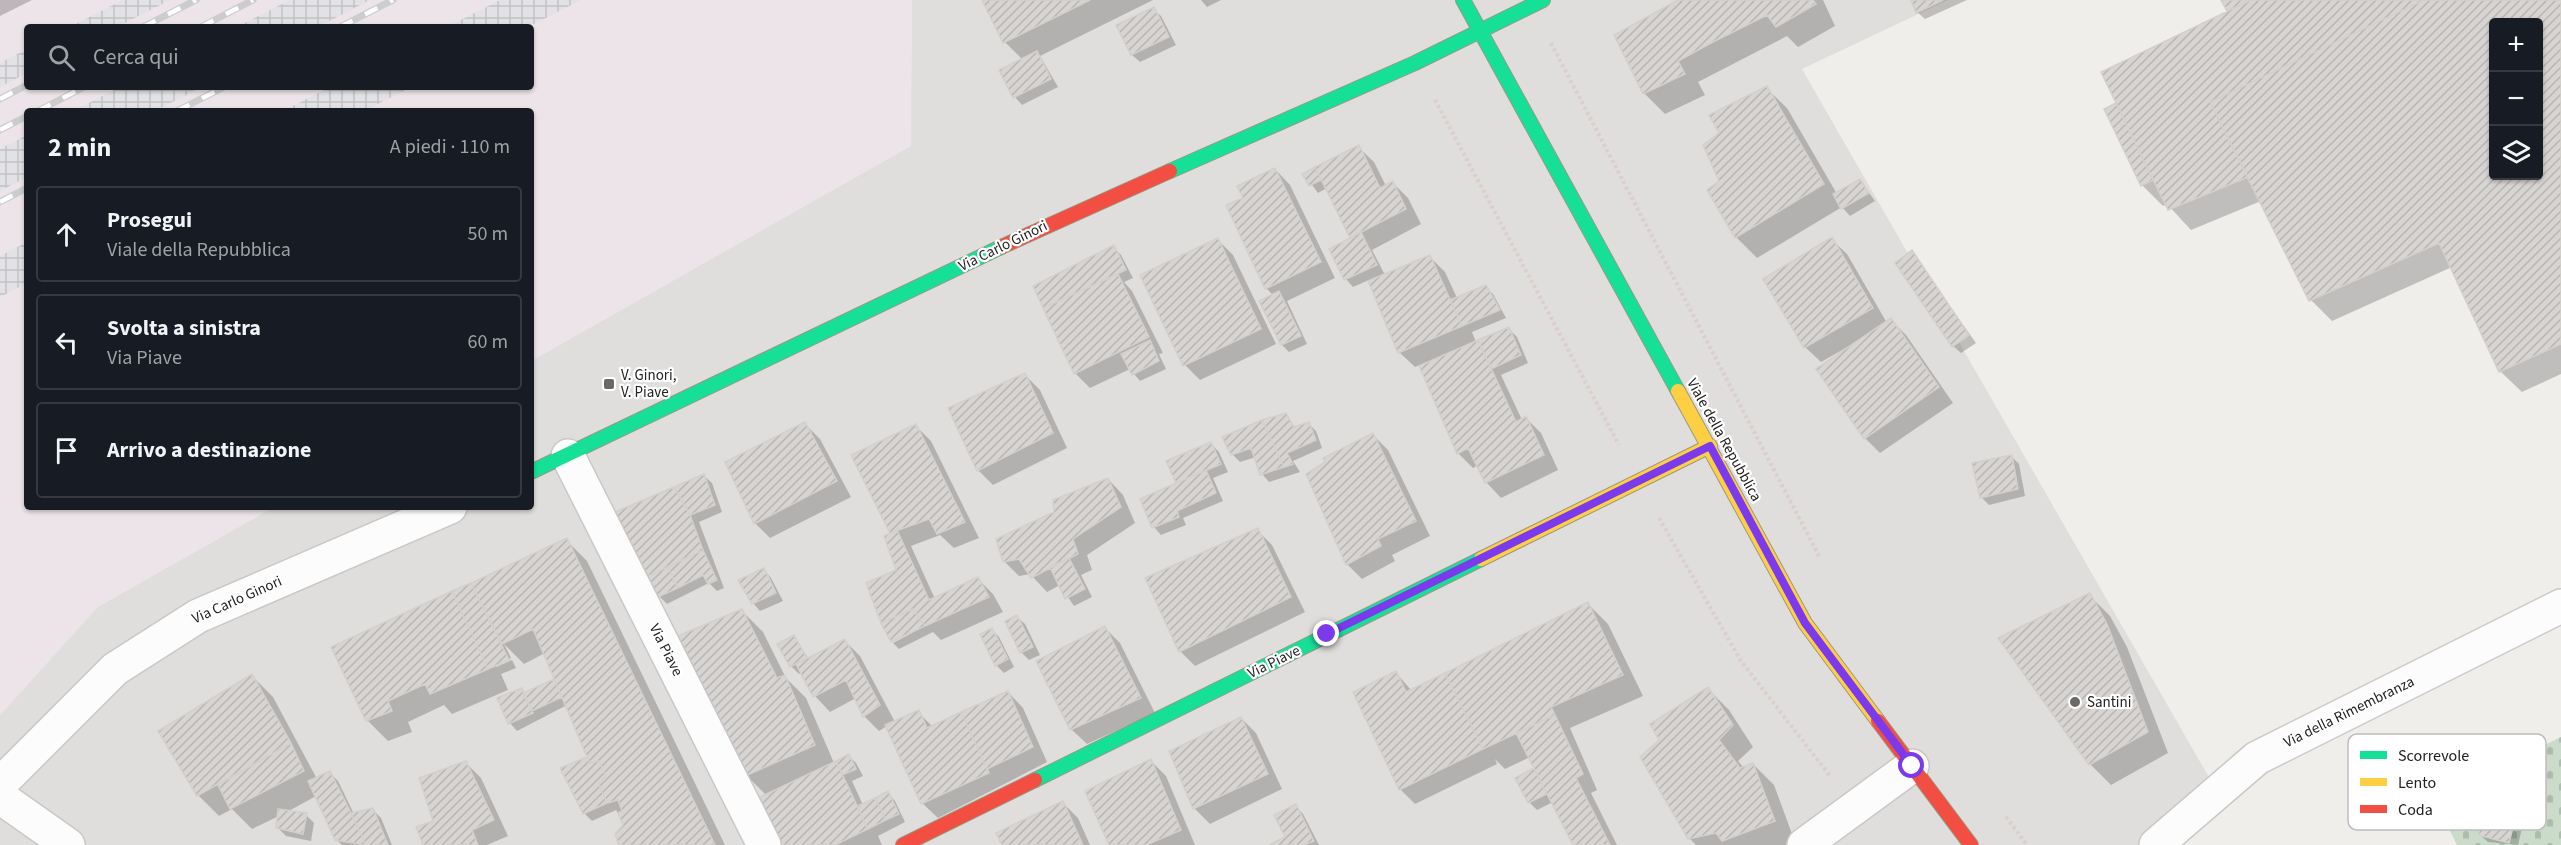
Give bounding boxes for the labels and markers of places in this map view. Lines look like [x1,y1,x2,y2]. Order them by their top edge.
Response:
place label: V. Ginori, V. Piave [621,365,676,403]
marker: V. Ginori, V. Piave [602,377,616,391]
place label: Santini [2087,692,2131,713]
marker: Santini [2068,695,2082,709]

